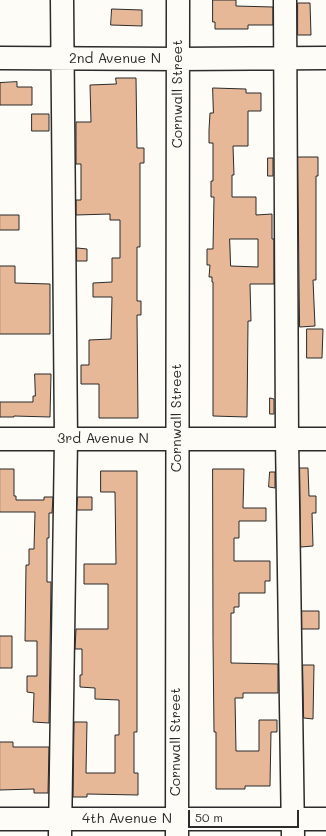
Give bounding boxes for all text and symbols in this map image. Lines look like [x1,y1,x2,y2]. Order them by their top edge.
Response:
street label: Cornwall Street [170,40,186,148]
street label: 2nd Avenue N [69,51,161,67]
street label: Cornwall Street [169,364,185,472]
street label: 3rd Avenue N [57,431,149,447]
street label: Cornwall Street [168,688,184,796]
scale bar [190,802,301,828]
text: 50 m [195,809,223,825]
street label: 4th Avenue N [82,811,172,827]

